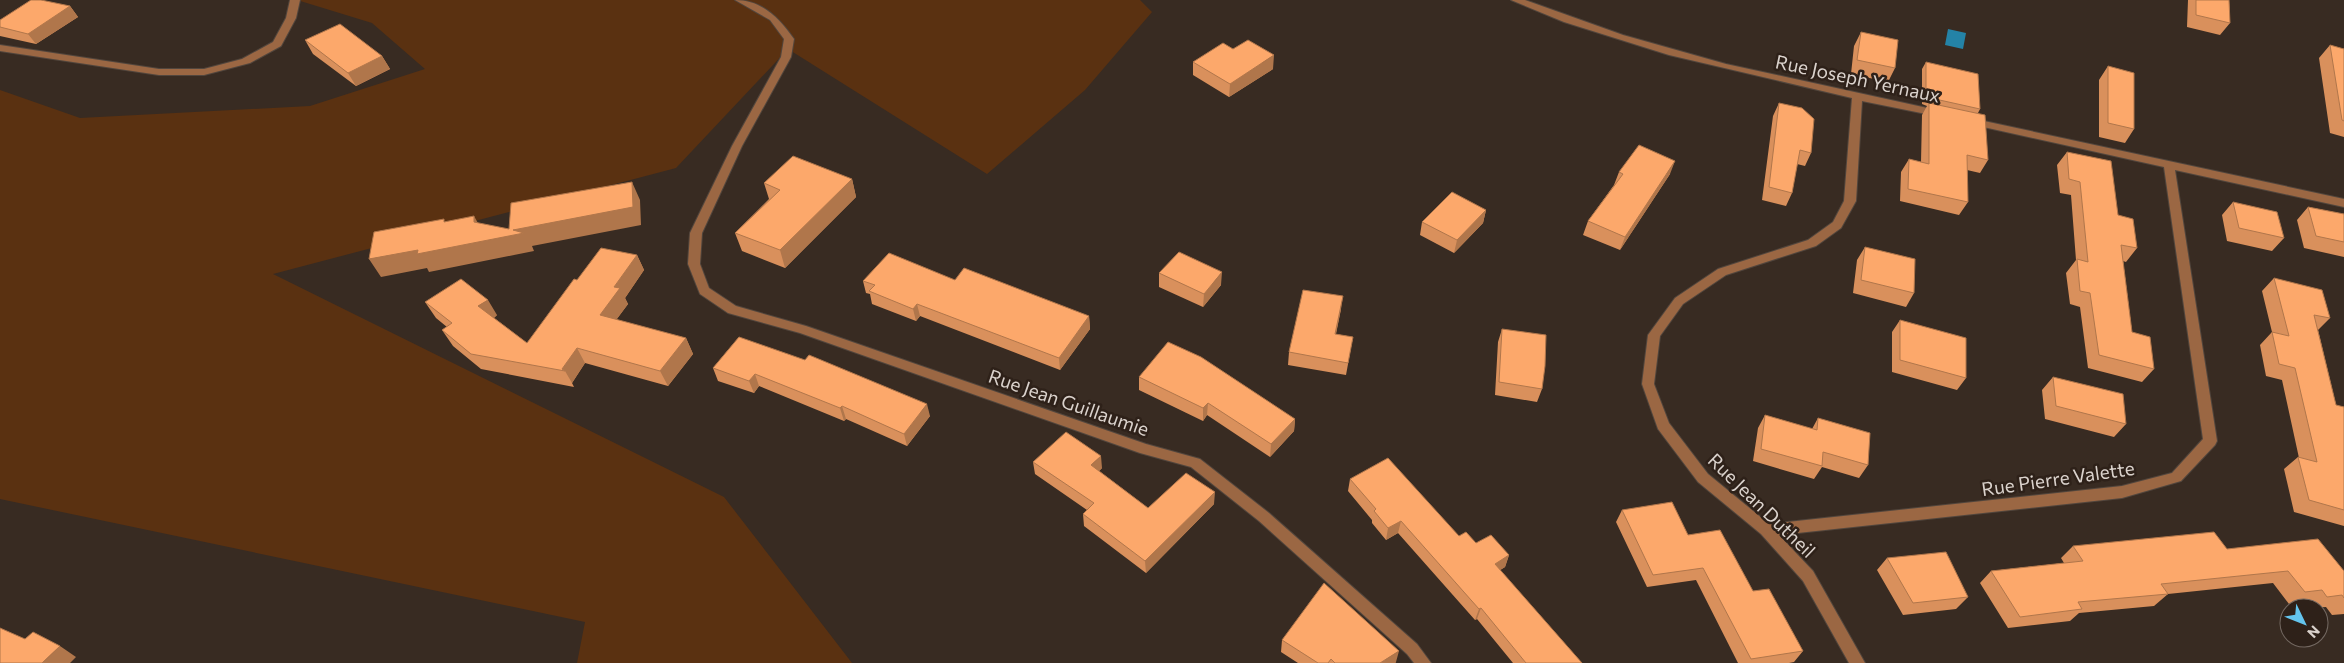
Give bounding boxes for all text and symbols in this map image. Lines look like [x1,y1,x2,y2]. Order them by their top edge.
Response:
street label: Rue Joseph Yernaux [1774,49,1942,107]
street label: Rue Jean Guillaumie [986,364,1152,440]
street label: Rue Jean Dutheil [1704,448,1820,562]
street label: Rue Pierre Valette [1980,456,2136,500]
north arrow [2279,598,2329,648]
text: N [2304,623,2324,642]

